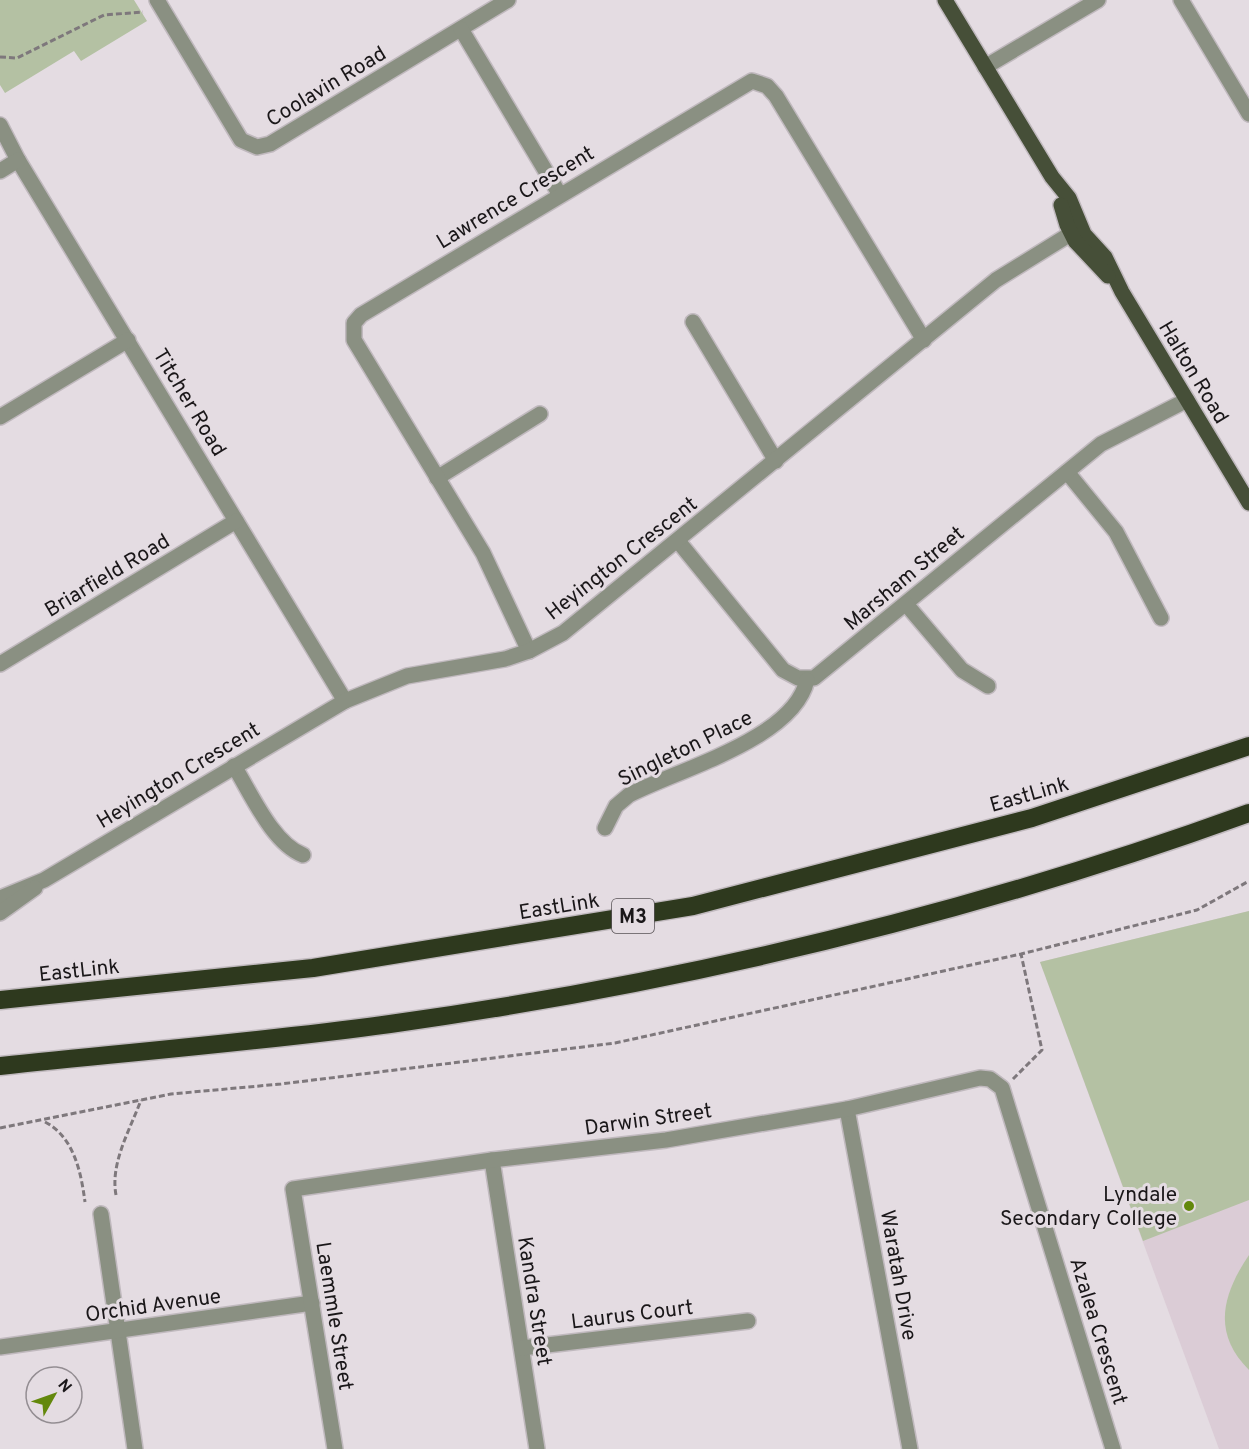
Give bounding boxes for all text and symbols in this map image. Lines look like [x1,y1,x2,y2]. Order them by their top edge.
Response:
street label: Coolavin Road [262,41,392,134]
street label: Lawrence Crescent [432,141,600,256]
street label: Halton Road [1151,316,1234,429]
street label: Titcher Road [146,344,231,462]
street label: Heyington Crescent [540,491,703,627]
street label: Marsham Street [839,521,971,637]
street label: Briarfield Road [40,528,175,624]
street label: Singleton Place [614,705,757,794]
street label: Heyington Crescent [92,717,265,836]
street label: EastLink [987,771,1072,820]
street label: EastLink [517,888,601,927]
road number: M3 [612,899,654,933]
street label: EastLink [37,954,121,989]
street label: Darwin Street [583,1098,714,1143]
place label: Lyndale Secondary College [1000,1182,1177,1233]
marker: Lyndale Secondary College [1182,1199,1196,1213]
street label: Waratah Drive [873,1208,922,1343]
street label: Kandra Street [510,1235,557,1368]
street label: Laemmle Street [308,1240,359,1392]
street label: Azalea Crescent [1062,1255,1133,1408]
street label: Orchid Avenue [84,1284,223,1329]
street label: Laurus Court [569,1295,695,1336]
north arrow [24,1365,84,1425]
text: N [53,1376,75,1397]

